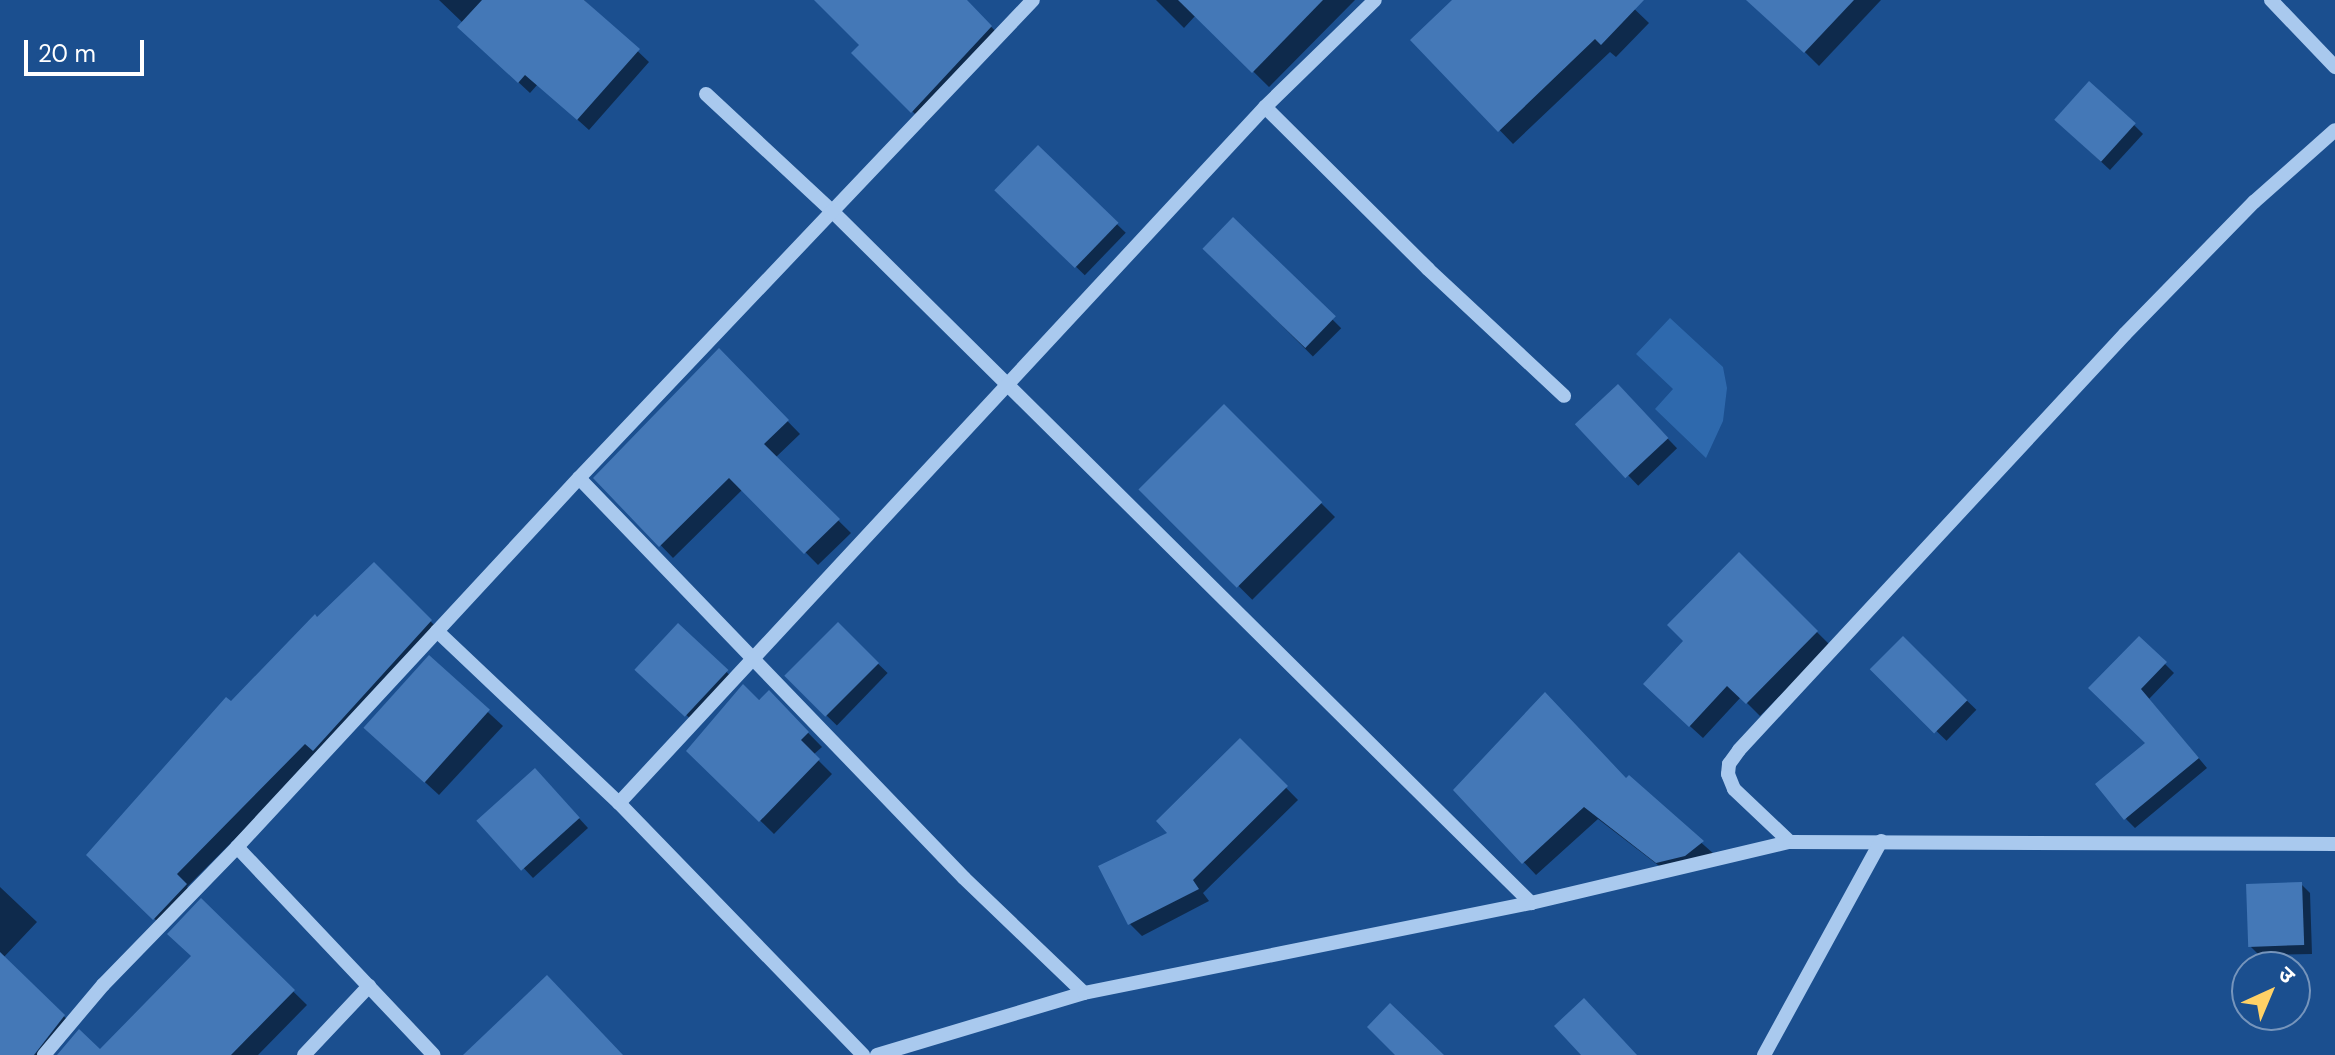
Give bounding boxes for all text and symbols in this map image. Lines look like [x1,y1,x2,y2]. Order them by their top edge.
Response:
scale bar [28,24,148,74]
text: 20 m [38,38,96,69]
north arrow [2231,951,2311,1031]
text: उ [2272,960,2301,990]

